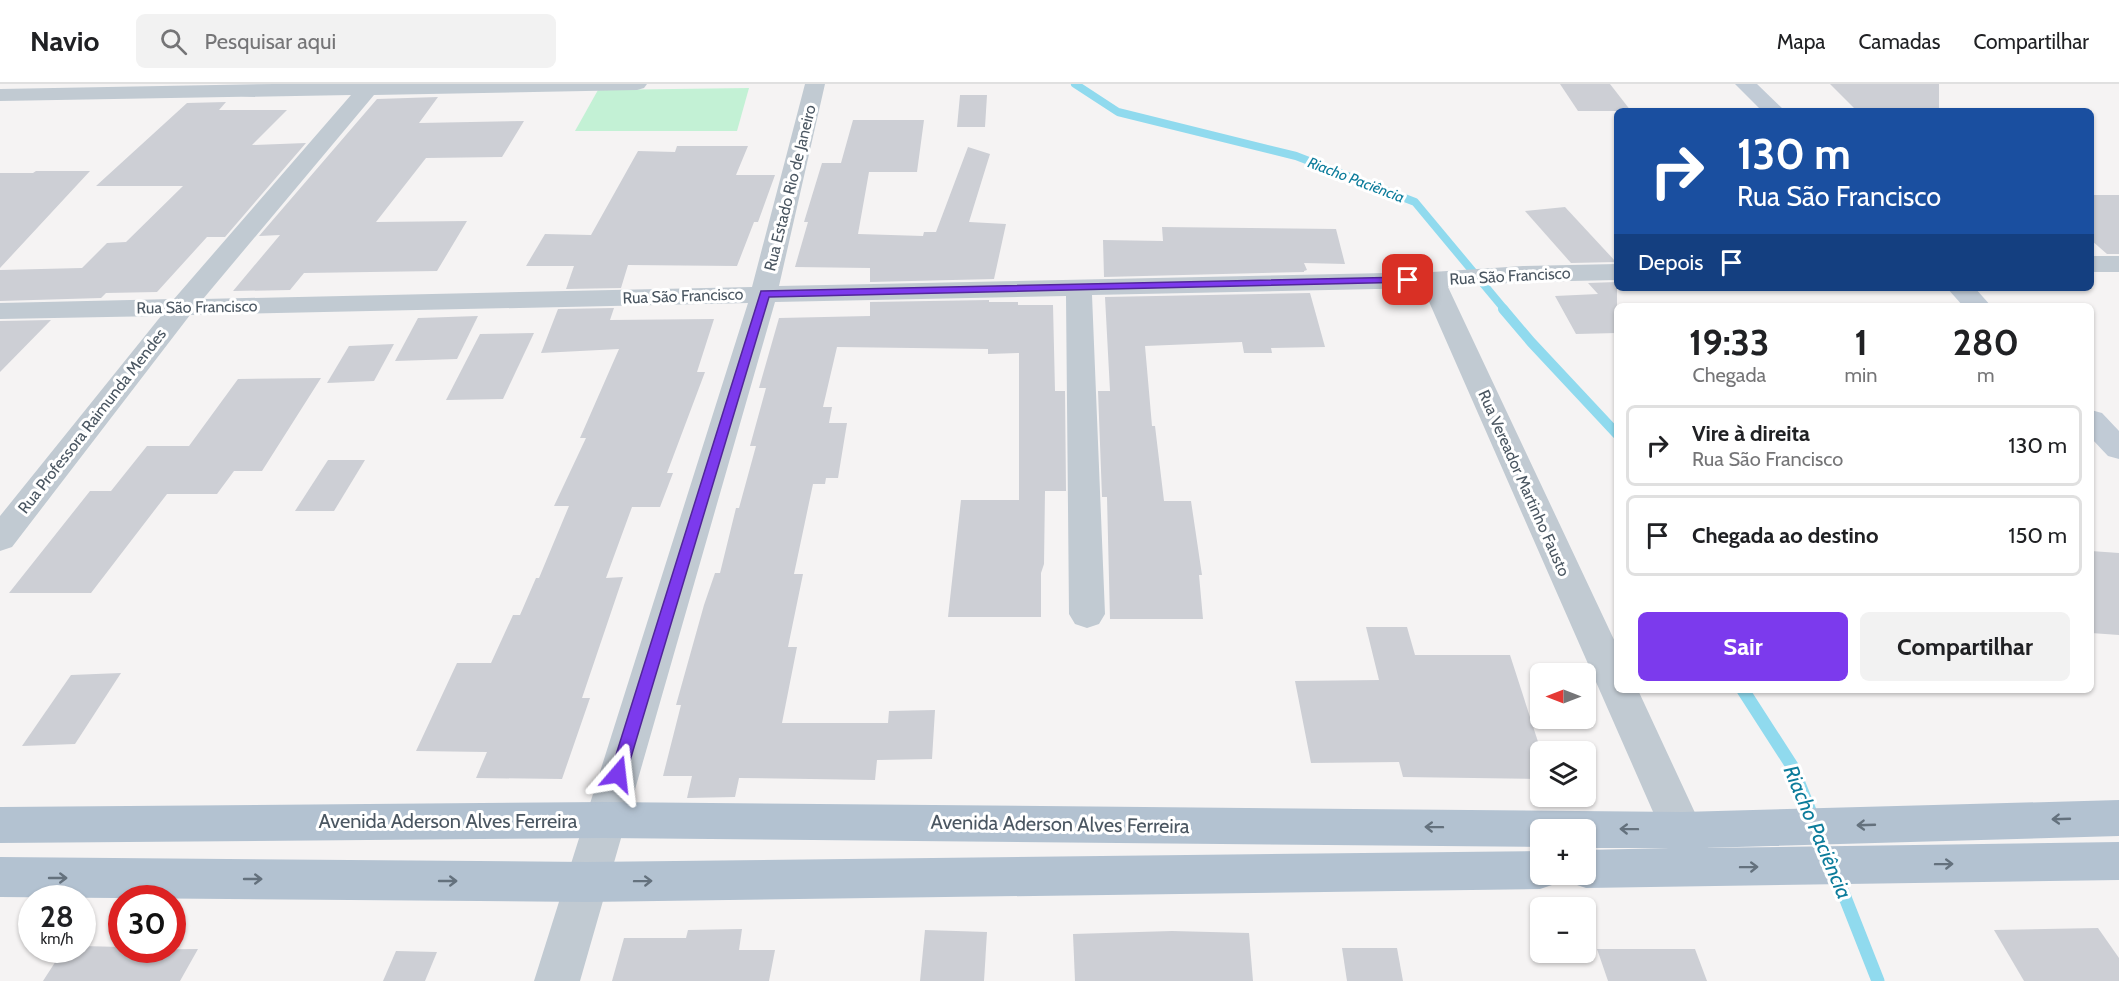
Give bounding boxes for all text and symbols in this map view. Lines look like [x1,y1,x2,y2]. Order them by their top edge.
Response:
search box [136,14,556,68]
text: Navio [30,24,100,58]
icon: search [157,25,190,58]
text: Pesquisar aqui [205,28,336,55]
text: Mapa [1777,29,1825,54]
text: Camadas [1858,29,1940,54]
text: Compartilhar [1973,29,2089,54]
street label: Rua Estado Rio de Janeiro [760,103,820,273]
text: 130 m [1737,128,1851,180]
icon: right [1638,132,1716,210]
water label: Riacho Paciência [1305,153,1407,207]
text: Rua São Francisco [1737,180,1941,213]
icon: arrive [1715,246,1748,279]
text: Depois [1638,249,1703,276]
pin [1382,254,1433,305]
icon: arrive [1391,263,1424,296]
street label: Rua São Francisco [1449,263,1571,289]
street label: Rua São Francisco [622,284,744,308]
street label: Rua São Francisco [136,296,258,318]
text: 19:33 [1689,320,1769,364]
text: 1 [1854,320,1868,364]
text: 280 [1953,320,2019,364]
street label: Rua Professora Raimunda Mendes [14,325,170,517]
text: Chegada [1692,363,1766,387]
text: min [1845,363,1878,387]
text: m [1977,363,1995,387]
street label: Rua Vereador Martinho Fausto [1474,387,1574,579]
text: Vire à direita [1692,420,1810,447]
icon: right [1641,429,1674,462]
text: 130 m [2008,432,2067,459]
text: Rua São Francisco [1692,447,1843,471]
icon: arrive [1641,519,1674,552]
text: Chegada ao destino [1692,522,1878,549]
text: 150 m [2008,522,2067,549]
button: Sair [1638,612,1848,681]
button: Compartilhar [1860,612,2070,681]
north arrow [1530,663,1596,729]
map controls [1530,663,1596,963]
button: layers [1530,741,1596,807]
position arrow [586,742,650,806]
water label: Riacho Paciência [1779,762,1857,902]
street label: Avenida Aderson Alves Ferreira [319,809,578,833]
street label: Avenida Aderson Alves Ferreira [930,810,1190,838]
one-way arrow [2051,813,2071,825]
button: + [1530,819,1596,885]
one-way arrow [1856,819,1876,830]
one-way arrow [1424,822,1444,833]
one-way arrow [1619,823,1639,835]
one-way arrow [1933,858,1953,870]
one-way arrow [1738,861,1758,873]
one-way arrow [48,872,68,883]
one-way arrow [243,873,263,885]
one-way arrow [438,875,458,887]
one-way arrow [633,875,653,887]
speed limit sign: 30 [108,885,186,963]
button: − [1530,897,1596,963]
text: 28 [40,898,74,935]
text: km/h [41,930,73,948]

